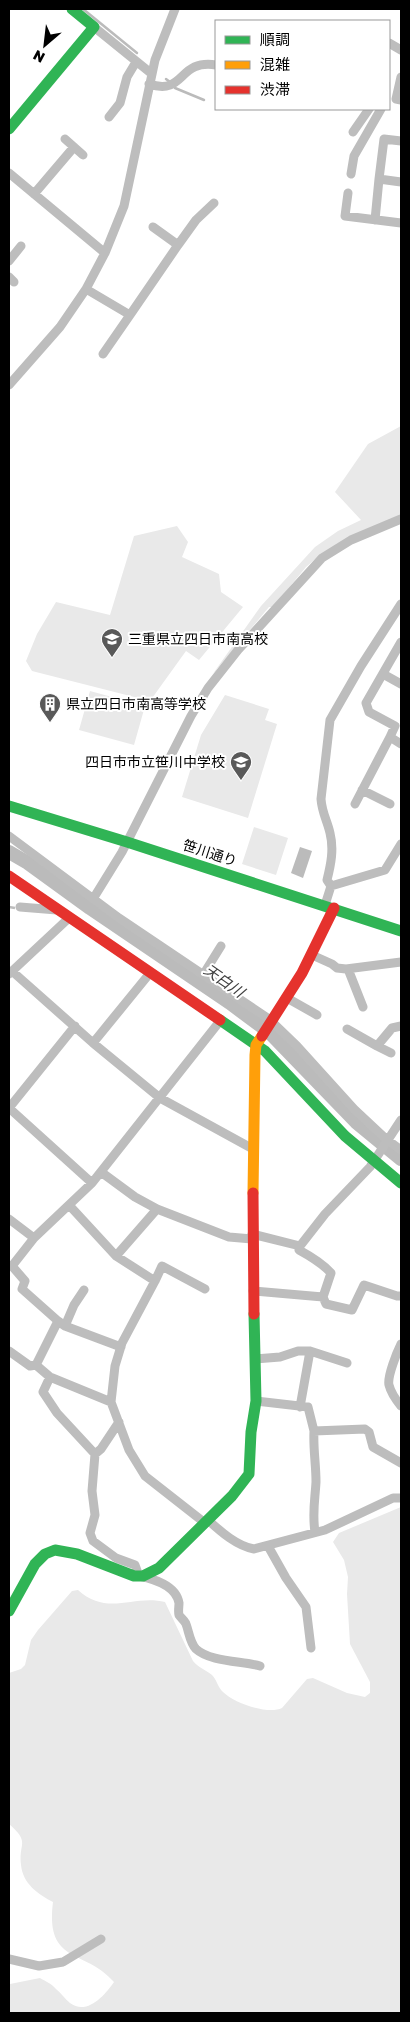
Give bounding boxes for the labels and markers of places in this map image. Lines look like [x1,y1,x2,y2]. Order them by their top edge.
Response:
school or university icon: 三重県立四日市南高校 [100,627,124,658]
place label: 三重県立四日市南高校 [128,630,268,647]
building icon: 県立四日市南高等学校 [38,692,62,723]
place label: 県立四日市南高等学校 [66,695,206,712]
school or university icon: 四日市市立笹川中学校 [229,750,253,781]
place label: 四日市市立笹川中学校 [85,753,225,770]

